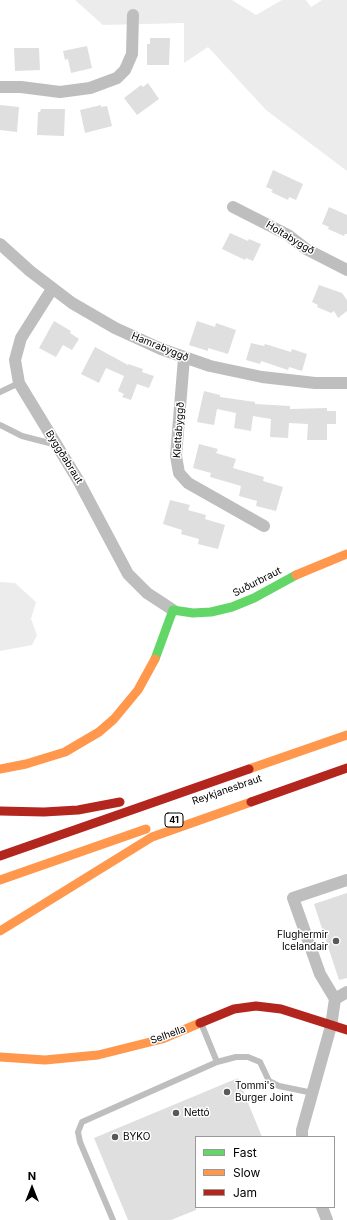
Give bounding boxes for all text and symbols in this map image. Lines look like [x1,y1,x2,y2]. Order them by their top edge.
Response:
street label: Holtabyggð [264,219,316,257]
street label: Hamrabyggð [130,330,190,364]
street label: Klettabyggð [171,401,187,459]
street label: Byggðabraut [43,428,85,486]
street label: Suðurbraut [231,565,283,599]
street label: Reykjanesbraut [191,772,263,808]
road number: 41 [165,813,183,827]
place label: Flughermir Icelandair [277,929,328,952]
marker: Flughermir Icelandair [331,936,341,946]
street label: Selhella [149,1023,187,1047]
place label: Tommi's Burger Joint [235,1080,293,1104]
marker: Tommi's Burger Joint [222,1087,232,1097]
place label: Nettó [184,1107,210,1119]
marker: Nettó [171,1108,181,1118]
place label: BYKO [123,1131,150,1143]
marker: BYKO [110,1132,120,1142]
legend [195,1136,335,1208]
text: Fast [233,1145,257,1160]
text: Slow [233,1165,260,1180]
north arrow [12,1168,52,1208]
text: N [28,1169,36,1183]
text: Jam [233,1185,257,1200]

